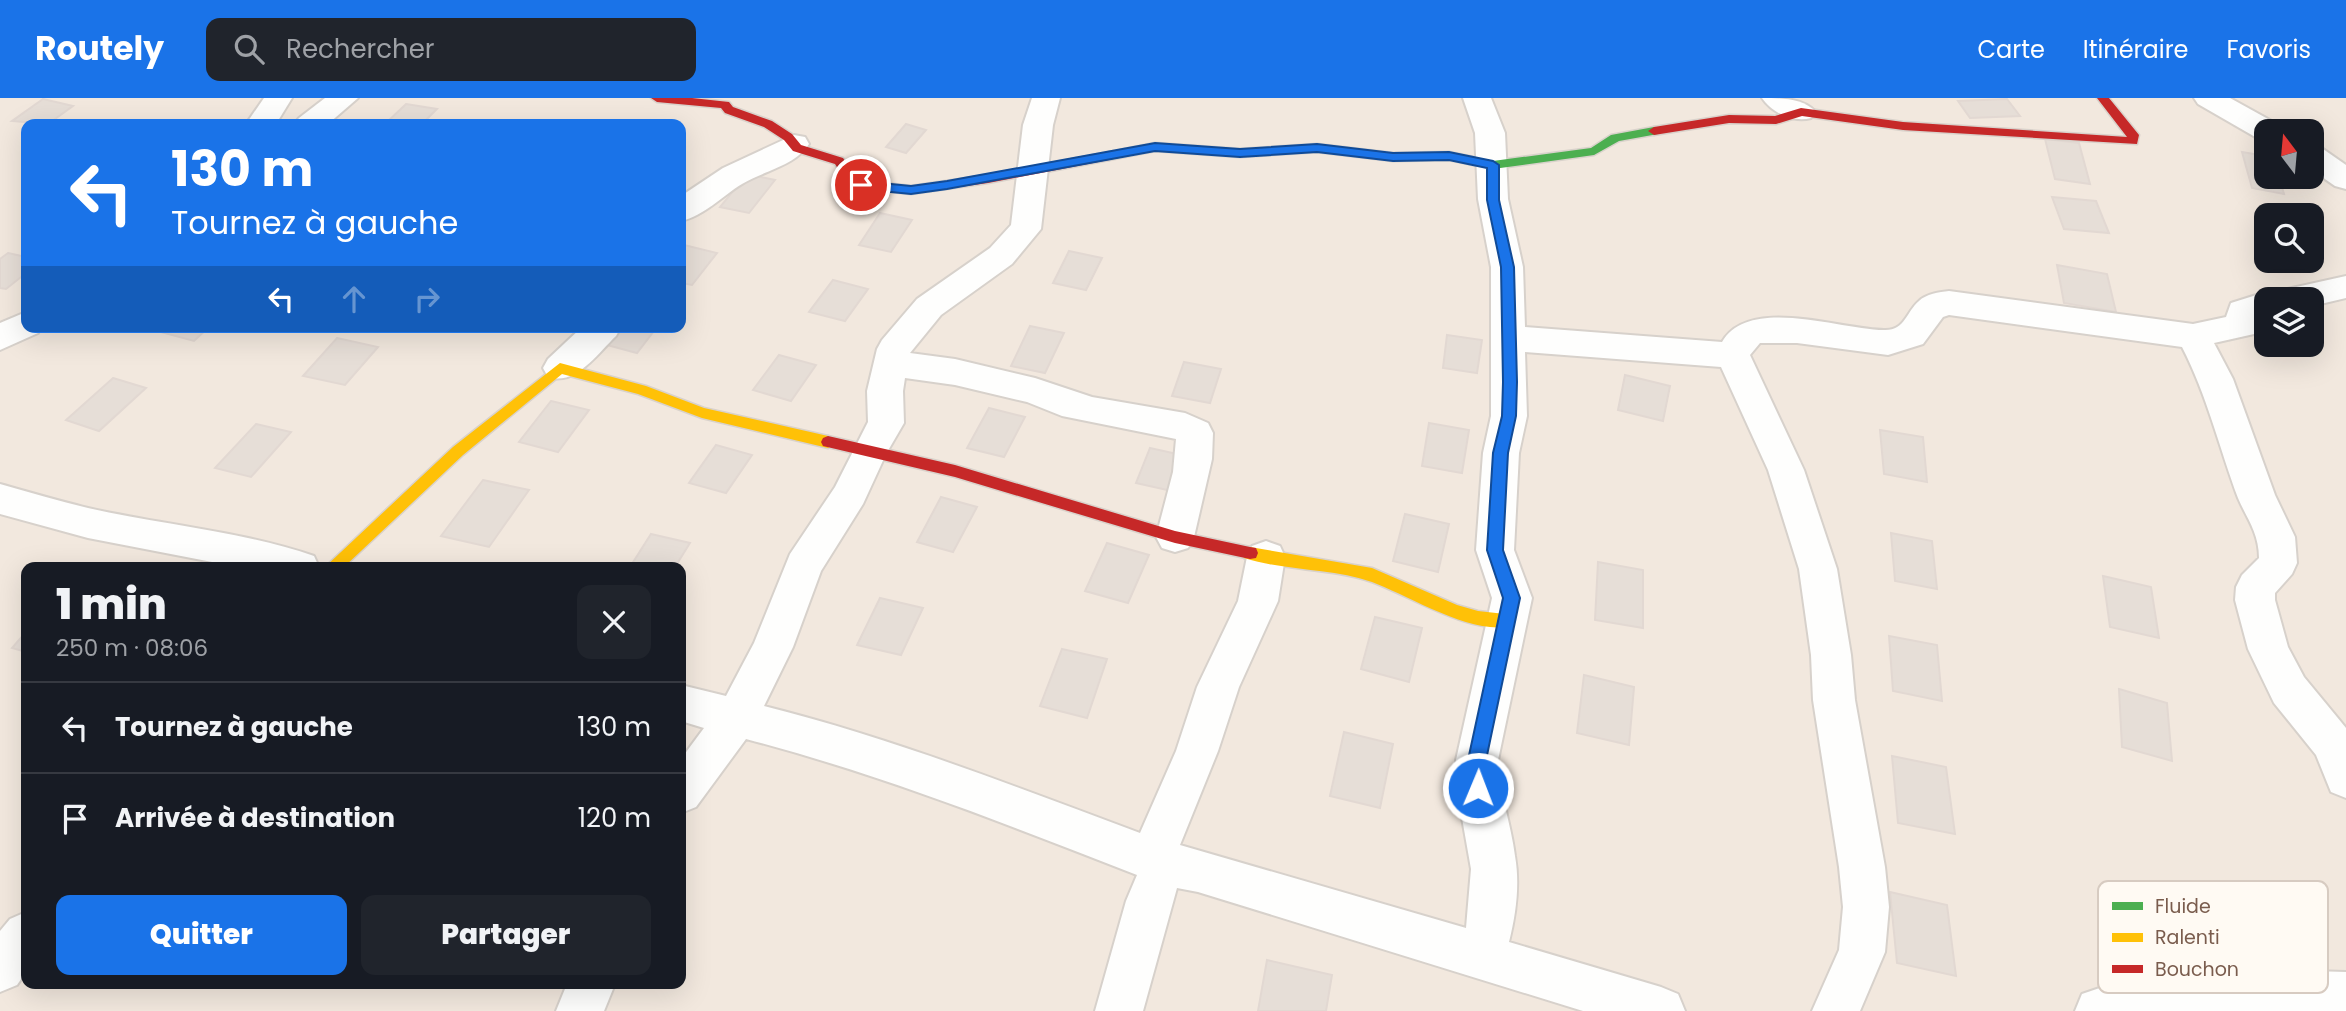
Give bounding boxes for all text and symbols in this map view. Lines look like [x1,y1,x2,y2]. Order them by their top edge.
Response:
search box [206,18,696,81]
text: Routely [35,25,164,72]
icon: search [230,30,268,68]
text: Rechercher [286,31,435,67]
text: Carte [1977,33,2045,66]
text: Itinéraire [2083,33,2188,66]
text: Favoris [2226,33,2311,66]
north arrow [2254,119,2324,189]
map controls [2254,119,2324,357]
text: 130 m [171,135,313,203]
icon: left [56,147,147,238]
pin [831,155,891,215]
icon: arrive [842,166,880,204]
text: Tournez à gauche [171,200,458,245]
button: search [2254,203,2324,273]
icon: left [262,280,300,318]
icon: ahead [335,280,373,318]
icon: right [408,280,446,318]
button: layers [2254,287,2324,357]
text: 1 min [56,575,167,634]
button: close [577,585,651,659]
text: 250 m · 08:06 [56,632,208,664]
icon: left [56,709,94,747]
text: Tournez à gauche [115,709,353,745]
text: 130 m [577,709,651,745]
position arrow [1441,751,1515,825]
icon: arrive [56,800,94,838]
text: Arrivée à destination [115,800,395,836]
text: 120 m [578,800,651,836]
legend [2098,881,2328,993]
text: Fluide [2155,893,2211,920]
button: Quitter [56,895,347,975]
button: Partager [361,895,651,975]
text: Ralenti [2155,924,2220,951]
text: Bouchon [2155,956,2239,983]

